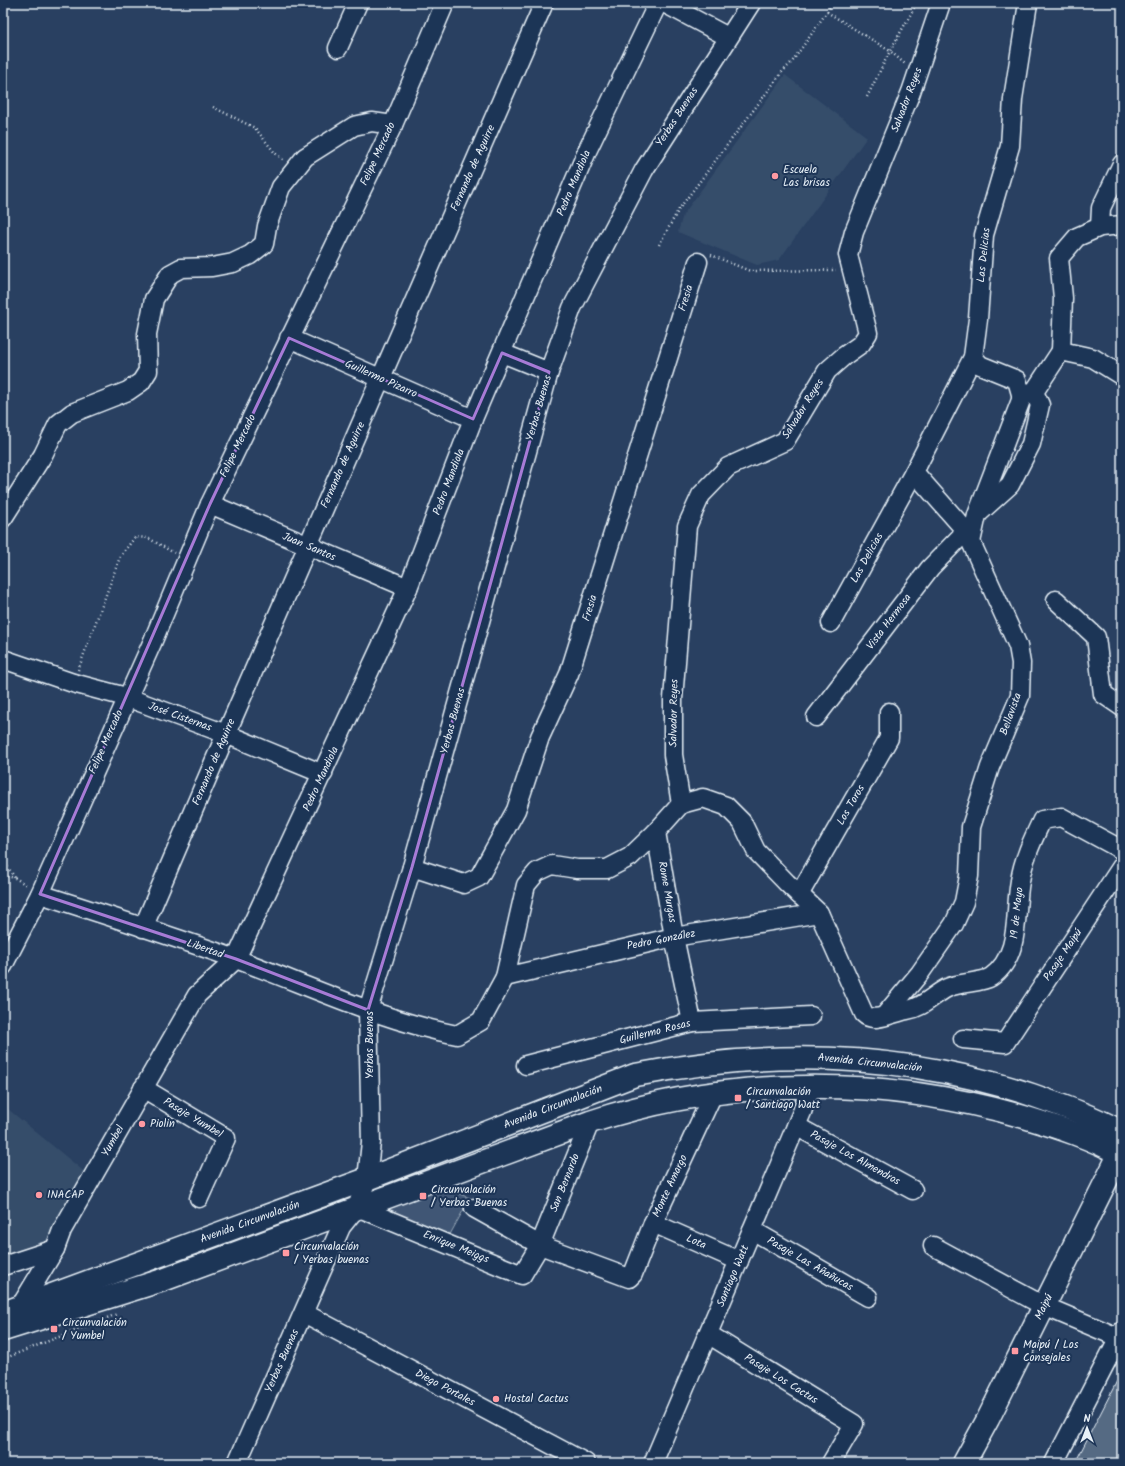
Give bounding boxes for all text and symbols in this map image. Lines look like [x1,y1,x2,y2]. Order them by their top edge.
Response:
street label: Salvador Reyes [886,65,928,135]
street label: Yerbas Buenas [651,83,703,150]
street label: Felipe Mercado [355,119,401,189]
street label: Fernando de Aguirre [446,122,500,214]
street label: Pedro Mandiola [552,147,596,219]
place label: Escuela Las brisas [783,161,830,192]
marker: Escuela Las brisas [770,171,780,181]
street label: Las Delicias [972,226,996,283]
street label: Fresia [673,283,699,313]
street label: Guillermo Pizarro [342,355,420,403]
street label: Yerbas Buenas [521,373,557,443]
street label: Salvador Reyes [777,375,829,443]
street label: Felipe Mercado [215,411,261,481]
street label: Fernando de Aguirre [316,419,370,511]
street label: Pedro Mandiola [428,446,470,518]
street label: Juan Santos [279,528,339,566]
street label: Las Delicias [846,529,888,586]
street label: Vista Hermosa [862,590,916,654]
street label: Fresia [577,593,603,623]
street label: Salvador Reyes [664,678,684,747]
street label: Yerbas Buenas [436,686,471,756]
street label: Bellavista [995,690,1027,738]
street label: José Cisternas [146,697,215,737]
street label: Felipe Mercado [84,707,128,777]
street label: Fernando de Aguirre [188,716,240,808]
street label: Pedro Mandiola [298,743,344,815]
street label: Los Toros [832,781,870,829]
street label: Rome Murgas [653,860,681,924]
street label: 19 de Mayo [1005,886,1029,940]
street label: Pasaje Maipú [1039,924,1088,985]
street label: Pedro González [625,925,697,955]
street label: Libertad [184,934,226,964]
street label: Yerbas Buenas [361,1011,379,1079]
street label: Guillermo Rosas [618,1014,693,1050]
street label: Avenida Circunvalación [817,1049,923,1077]
street label: Avenida Circunvalación [501,1080,605,1134]
place label: Circunvalación / Santiago Watt [746,1083,821,1114]
street label: Pasaje Yumbel [160,1093,227,1143]
marker: Circunvalación / Santiago Watt [733,1093,743,1103]
place label: Piolin [150,1115,175,1133]
marker: Piolin [137,1119,147,1129]
street label: Yumbel [97,1122,129,1160]
street label: Pasaje Los Almendros [806,1126,904,1190]
street label: San Bernardo [545,1151,585,1215]
street label: Monte Amargo [648,1152,692,1220]
place label: Circunvalación / Yerbas Buenas [431,1181,508,1212]
place label: INACAP [47,1186,85,1204]
marker: INACAP [34,1190,44,1200]
marker: Circunvalación / Yerbas Buenas [418,1191,428,1201]
street label: Avenida Circunvalación [198,1196,302,1248]
street label: Enrique Meiggs [420,1226,492,1269]
street label: Lota [683,1230,709,1254]
street label: Pasaje Las Añañucas [764,1232,857,1296]
place label: Circunvalación / Yerbas buenas [294,1238,369,1269]
street label: Santiago Watt [712,1242,754,1310]
marker: Circunvalación / Yerbas buenas [281,1248,291,1258]
street label: Maipú [1030,1290,1058,1323]
place label: Circunvalación / Yumbel [62,1314,127,1345]
marker: Circunvalación / Yumbel [49,1324,59,1334]
street label: Yerbas Buenas [260,1326,304,1396]
place label: Maipú / Los Consejales [1023,1336,1079,1367]
marker: Maipú / Los Consejales [1010,1346,1020,1356]
street label: Pasaje Los Cactus [741,1349,822,1409]
street label: Diego Portales [412,1365,478,1411]
place label: Hostal Cactus [504,1390,569,1408]
marker: Hostal Cactus [491,1394,501,1404]
north arrow [1067,1408,1107,1448]
text: N [1084,1410,1091,1428]

